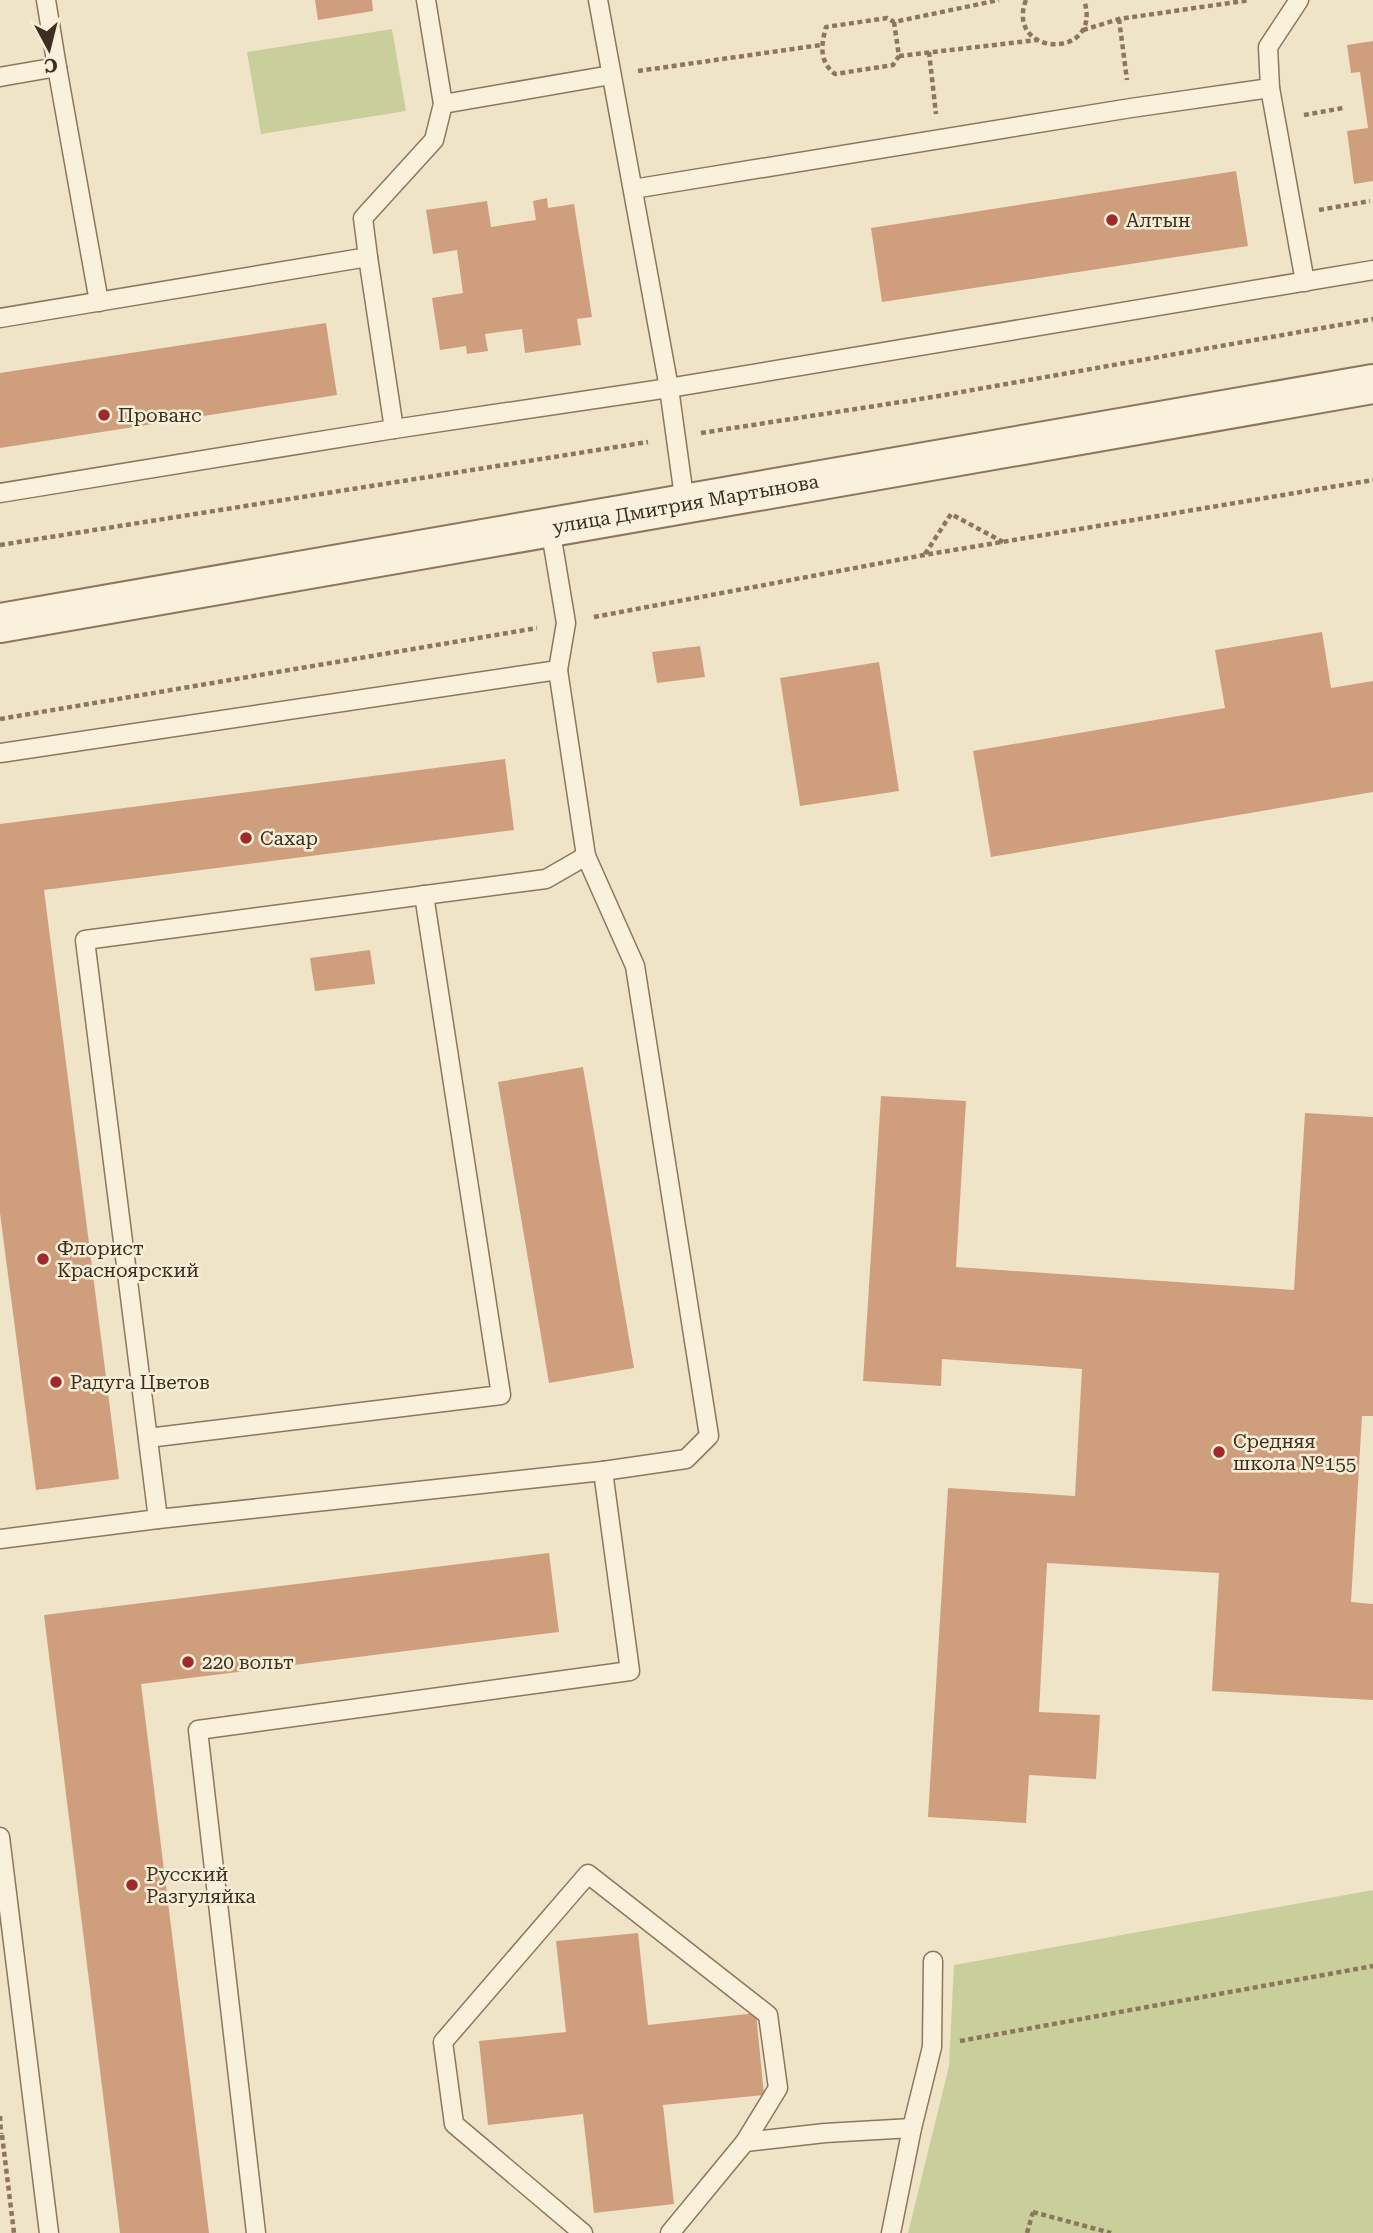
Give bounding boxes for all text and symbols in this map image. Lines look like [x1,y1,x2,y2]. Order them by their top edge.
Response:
north arrow [14,14,84,84]
text: С [43,53,59,78]
place label: Алтын [1126,209,1190,232]
marker: Алтын [1104,212,1120,228]
place label: Прованс [118,404,202,427]
marker: Прованс [96,407,112,423]
street label: улица Дмитрия Мартынова [551,469,821,538]
place label: Сахар [260,827,318,850]
marker: Сахар [238,830,254,846]
place label: Флорист Красноярский [57,1237,199,1282]
marker: Флорист Красноярский [35,1251,51,1267]
place label: Радуга Цветов [70,1371,210,1394]
marker: Радуга Цветов [48,1374,64,1390]
place label: Средняя школа №155 [1233,1430,1356,1475]
marker: Средняя школа №155 [1211,1444,1227,1460]
place label: 220 вольт [202,1651,294,1674]
marker: 220 вольт [180,1654,196,1670]
place label: Русский Разгуляйка [146,1863,256,1908]
marker: Русский Разгуляйка [124,1877,140,1893]

